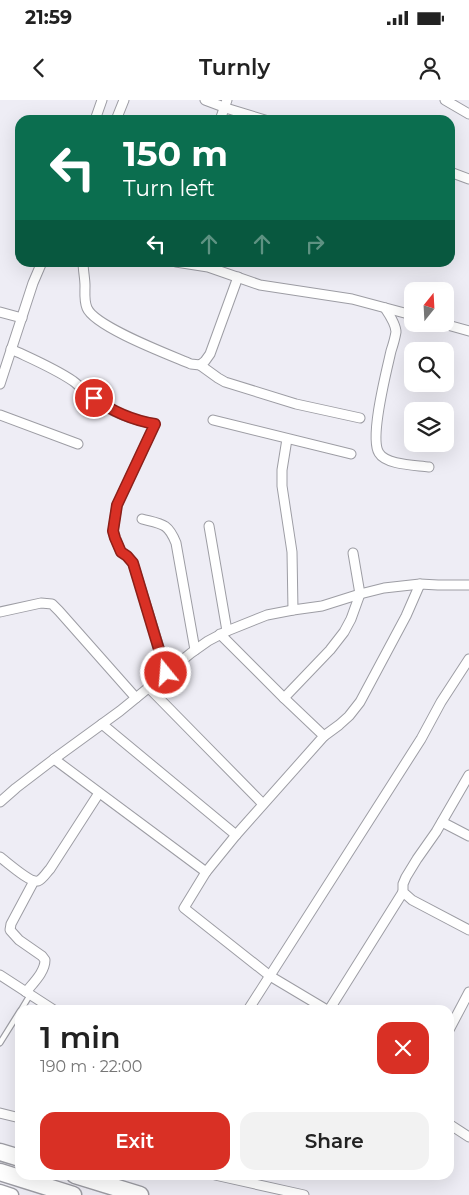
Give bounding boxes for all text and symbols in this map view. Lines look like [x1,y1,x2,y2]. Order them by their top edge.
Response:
text: 21:59 [25,6,72,29]
icon: back [25,54,53,82]
text: Turnly [199,54,270,81]
icon: person [416,54,444,82]
text: 150 m [123,132,228,175]
icon: left [40,135,105,200]
text: Turn left [123,175,215,202]
icon: left [142,230,170,258]
icon: ahead [195,230,223,258]
icon: ahead [248,230,276,258]
icon: right [301,230,329,258]
north arrow [404,282,454,332]
map controls [404,282,454,452]
button: search [404,342,454,392]
pin [73,377,115,419]
icon: arrive [80,384,108,412]
button: layers [404,402,454,452]
position arrow [139,646,191,698]
text: 1 min [40,1019,121,1056]
button: close [377,1022,429,1074]
text: 190 m · 22:00 [40,1057,142,1076]
button: Exit [40,1112,230,1170]
button: Share [240,1112,429,1170]

